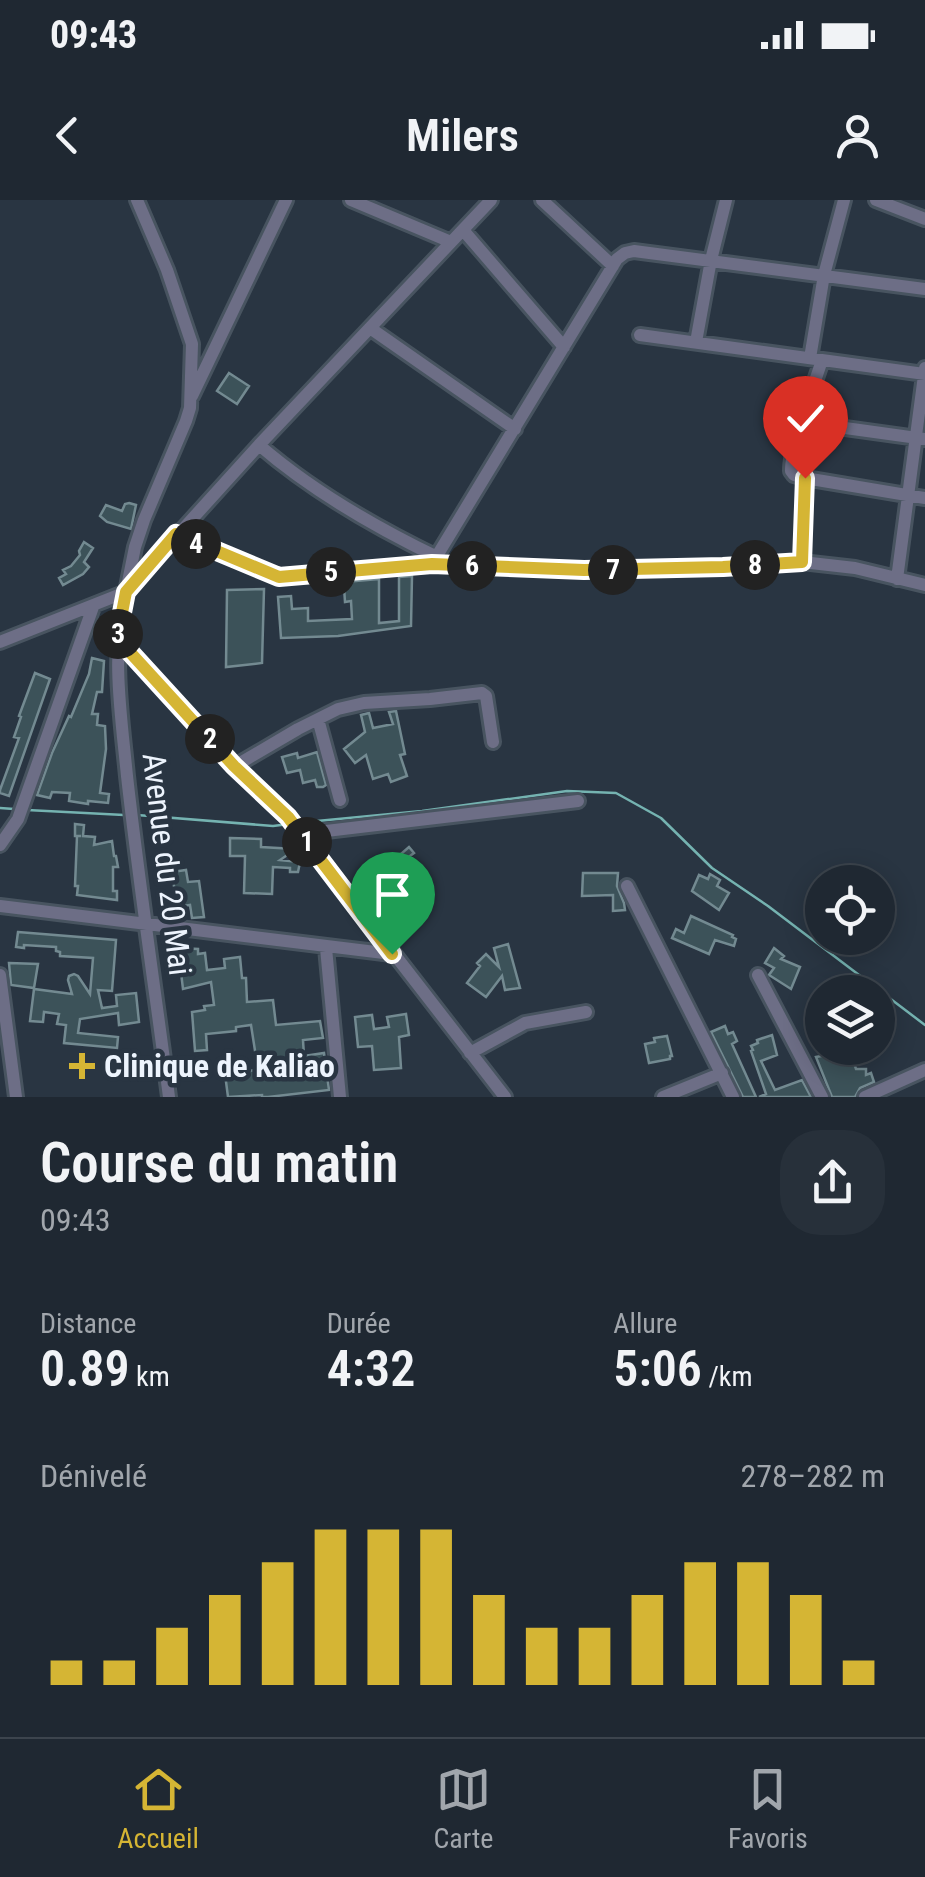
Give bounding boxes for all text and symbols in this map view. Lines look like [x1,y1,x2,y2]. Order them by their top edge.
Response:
text: 09:43 [50,13,137,57]
icon: back [40,108,95,163]
icon: person [830,108,885,163]
text: Milers [406,109,519,162]
pin [763,376,848,479]
icon: check [778,391,833,446]
pin: 4 [171,519,221,569]
text: 4 [189,527,203,560]
pin: 8 [730,540,780,590]
pin: 6 [447,541,497,591]
pin: 7 [588,545,638,595]
pin: 5 [306,547,356,597]
text: 8 [748,548,762,581]
text: 6 [465,549,479,582]
text: 7 [606,553,620,586]
text: 5 [324,555,338,588]
pin: 3 [93,609,143,659]
text: 3 [111,617,125,650]
pin: 2 [185,714,235,764]
text: 2 [203,722,217,755]
street label: Avenue du 20 Mai [134,751,200,977]
pin: 1 [282,817,332,867]
text: 1 [300,825,314,858]
pin [350,852,435,955]
map controls [805,865,895,1065]
button: locate [805,865,895,955]
icon: arrive [365,867,420,922]
button: layers [805,975,895,1065]
place label: Clinique de Kaliao [104,1047,335,1085]
marker: Clinique de Kaliao [69,1053,95,1079]
button: share [780,1130,885,1235]
text: Course du matin [40,1131,399,1195]
text: 09:43 [40,1201,111,1239]
text: Distance [40,1307,137,1340]
text: Durée [327,1307,391,1340]
text: Allure [613,1307,677,1340]
text: 0.89 [40,1340,130,1398]
text: 4:32 [327,1340,415,1398]
text: 5:06 [613,1340,702,1398]
text: km [130,1360,170,1393]
text: /km [702,1360,753,1393]
text: Dénivelé [40,1457,147,1495]
text: 278–282 m [740,1457,885,1495]
tab: Accueil [117,1762,199,1855]
tab: Carte [433,1762,493,1855]
tab: Favoris [728,1762,808,1855]

